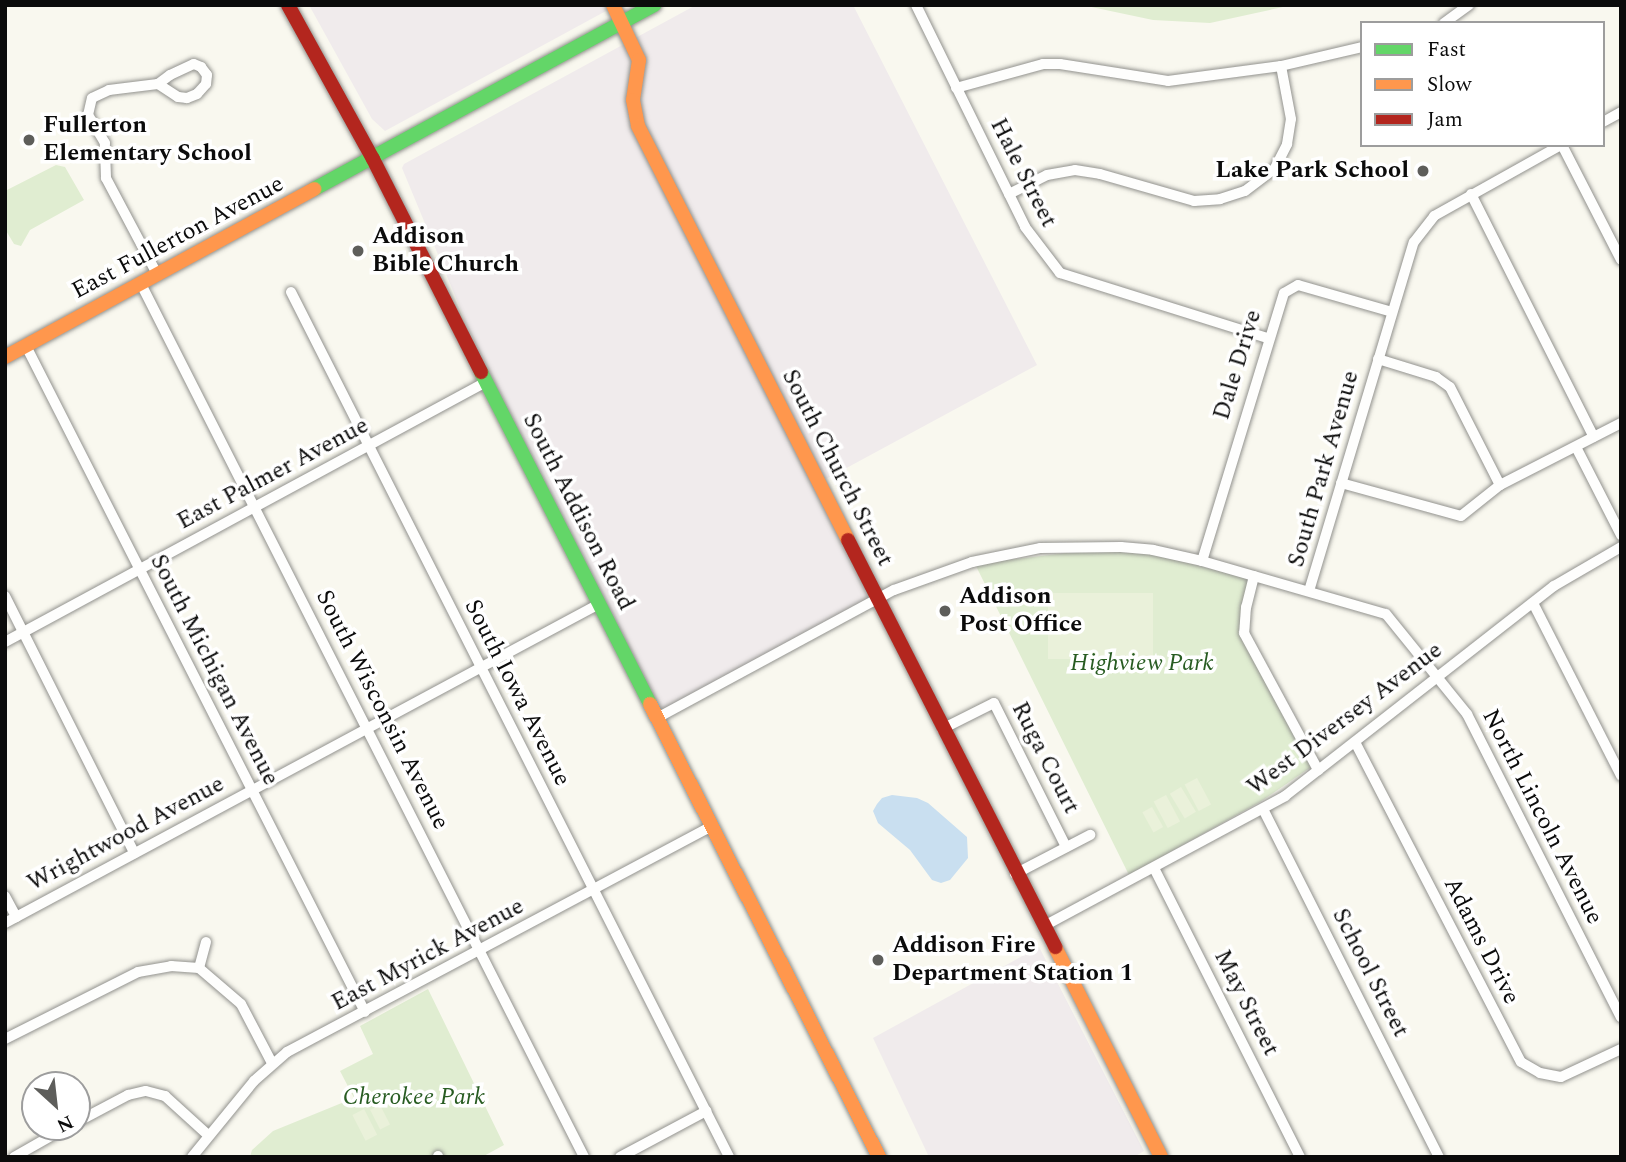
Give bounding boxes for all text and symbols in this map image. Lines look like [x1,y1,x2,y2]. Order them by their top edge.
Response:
legend [1360,21,1605,147]
text: Fast [1427,34,1466,66]
text: Slow [1427,69,1471,101]
text: Jam [1427,104,1463,136]
place label: Fullerton Elementary School [43,112,252,168]
street label: Hale Street [983,114,1063,232]
marker: Fullerton Elementary School [21,132,37,148]
place label: Lake Park School [1215,157,1409,185]
marker: Lake Park School [1415,163,1431,179]
street label: East Fullerton Avenue [67,170,289,306]
place label: Addison Bible Church [372,223,519,279]
marker: Addison Bible Church [350,243,366,259]
street label: Dale Drive [1208,306,1268,424]
street label: South Church Street [775,365,899,571]
street label: South Park Avenue [1282,368,1366,570]
street label: South Addison Road [516,409,640,615]
street label: East Palmer Avenue [172,411,374,537]
street label: South Michigan Avenue [143,550,285,790]
place label: Addison Post Office [959,583,1082,639]
street label: South Wisconsin Avenue [309,585,455,835]
street label: South Iowa Avenue [458,595,576,791]
marker: Addison Post Office [937,603,953,619]
street label: West Diversey Avenue [1242,636,1448,802]
park label: Highview Park [1070,650,1214,678]
street label: Ruga Court [1005,697,1085,819]
street label: North Lincoln Avenue [1475,705,1609,929]
street label: Wrightwood Avenue [23,770,229,898]
street label: Adams Drive [1437,873,1525,1009]
street label: East Myrick Avenue [327,892,529,1018]
street label: School Street [1325,904,1415,1042]
place label: Addison Fire Department Station 1 [892,932,1133,988]
street label: May Street [1207,945,1285,1061]
marker: Addison Fire Department Station 1 [870,952,886,968]
north arrow [21,1071,91,1141]
park label: Cherokee Park [343,1084,485,1112]
text: N [51,1107,78,1140]

